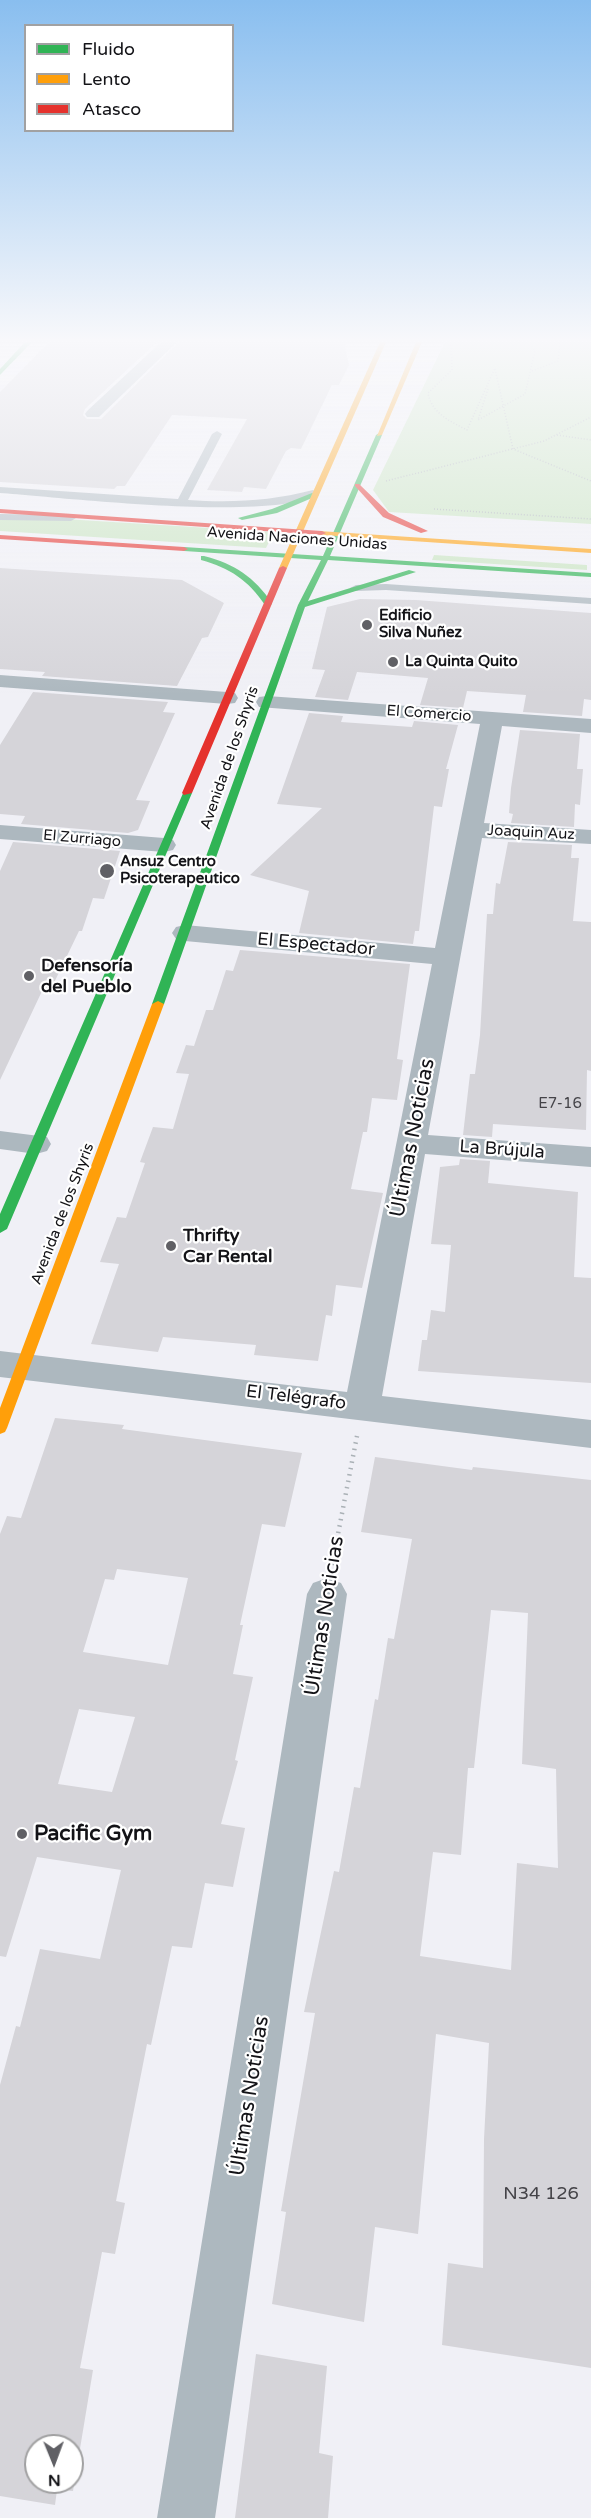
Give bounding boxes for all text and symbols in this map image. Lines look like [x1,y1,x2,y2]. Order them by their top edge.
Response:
legend [24,24,234,132]
text: Fluido [82,38,135,60]
text: Lento [82,68,131,90]
text: Atasco [82,98,141,120]
street label: Avenida Naciones Unidas [206,524,388,554]
place label: Edificio Silva Nuñez [379,607,462,642]
marker: Edificio Silva Nuñez [360,618,374,632]
place label: La Quinta Quito [405,653,518,671]
marker: La Quinta Quito [386,655,400,669]
street label: Avenida de los Shyris [197,684,263,832]
street label: El Comercio [386,702,472,726]
street label: Joaquin Auz [487,822,575,844]
street label: El Zurriago [42,827,122,851]
place label: Ansuz Centro Psicoterapeutico [120,853,240,888]
marker: Ansuz Centro Psicoterapeutico [98,862,116,880]
street label: El Espectador [256,929,376,961]
place label: Defensoría del Pueblo [41,955,133,998]
marker: Defensoría del Pueblo [22,969,36,983]
street label: Últimas Noticias [385,1056,441,1220]
house number: E7-16 [538,1095,582,1113]
street label: La Brújula [459,1136,545,1164]
street label: Avenida de los Shyris [28,1141,98,1287]
place label: Thrifty Car Rental [183,1225,272,1268]
marker: Thrifty Car Rental [164,1239,178,1253]
street label: El Telégrafo [245,1381,347,1415]
street label: Últimas Noticias [300,1534,350,1698]
place label: Pacific Gym [34,1821,152,1847]
marker: Pacific Gym [15,1827,29,1841]
street label: Últimas Noticias [225,2014,275,2178]
house number: N34 126 [503,2183,579,2205]
north arrow [24,2434,84,2494]
text: N [48,2470,61,2490]

